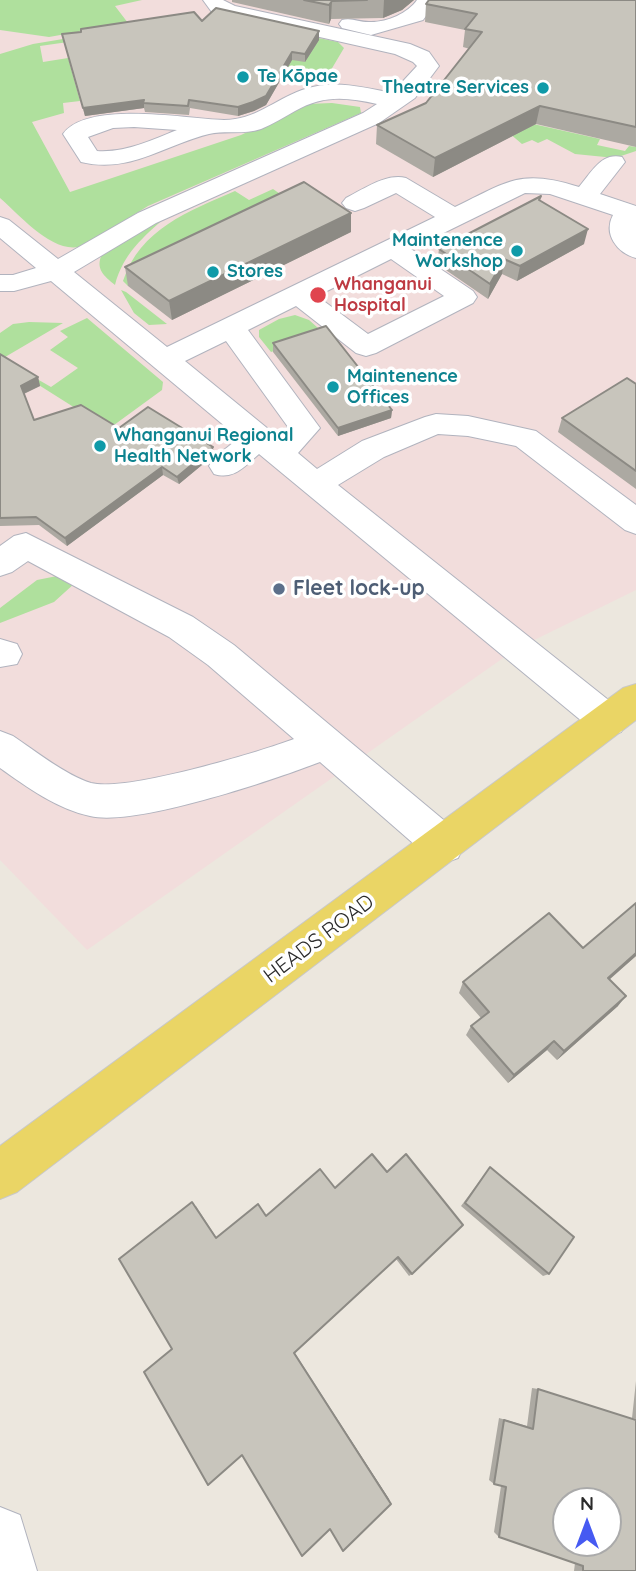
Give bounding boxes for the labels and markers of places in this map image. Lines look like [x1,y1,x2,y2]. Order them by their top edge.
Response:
place label: Te Kōpae [257,66,338,88]
marker: Te Kōpae [235,69,251,85]
place label: Theatre Services [382,77,529,99]
marker: Theatre Services [535,80,551,96]
place label: Maintenence Workshop [392,230,503,272]
marker: Maintenence Workshop [509,243,525,259]
place label: Stores [227,261,283,283]
marker: Stores [205,264,221,280]
place label: Whanganui Hospital [334,274,432,316]
marker: Whanganui Hospital [308,285,328,305]
place label: Maintenence Offices [347,366,458,408]
marker: Maintenence Offices [325,379,341,395]
place label: Whanganui Regional Health Network [114,425,293,467]
marker: Whanganui Regional Health Network [92,438,108,454]
place label: Fleet lock-up [293,576,425,602]
marker: Fleet lock-up [271,581,287,597]

